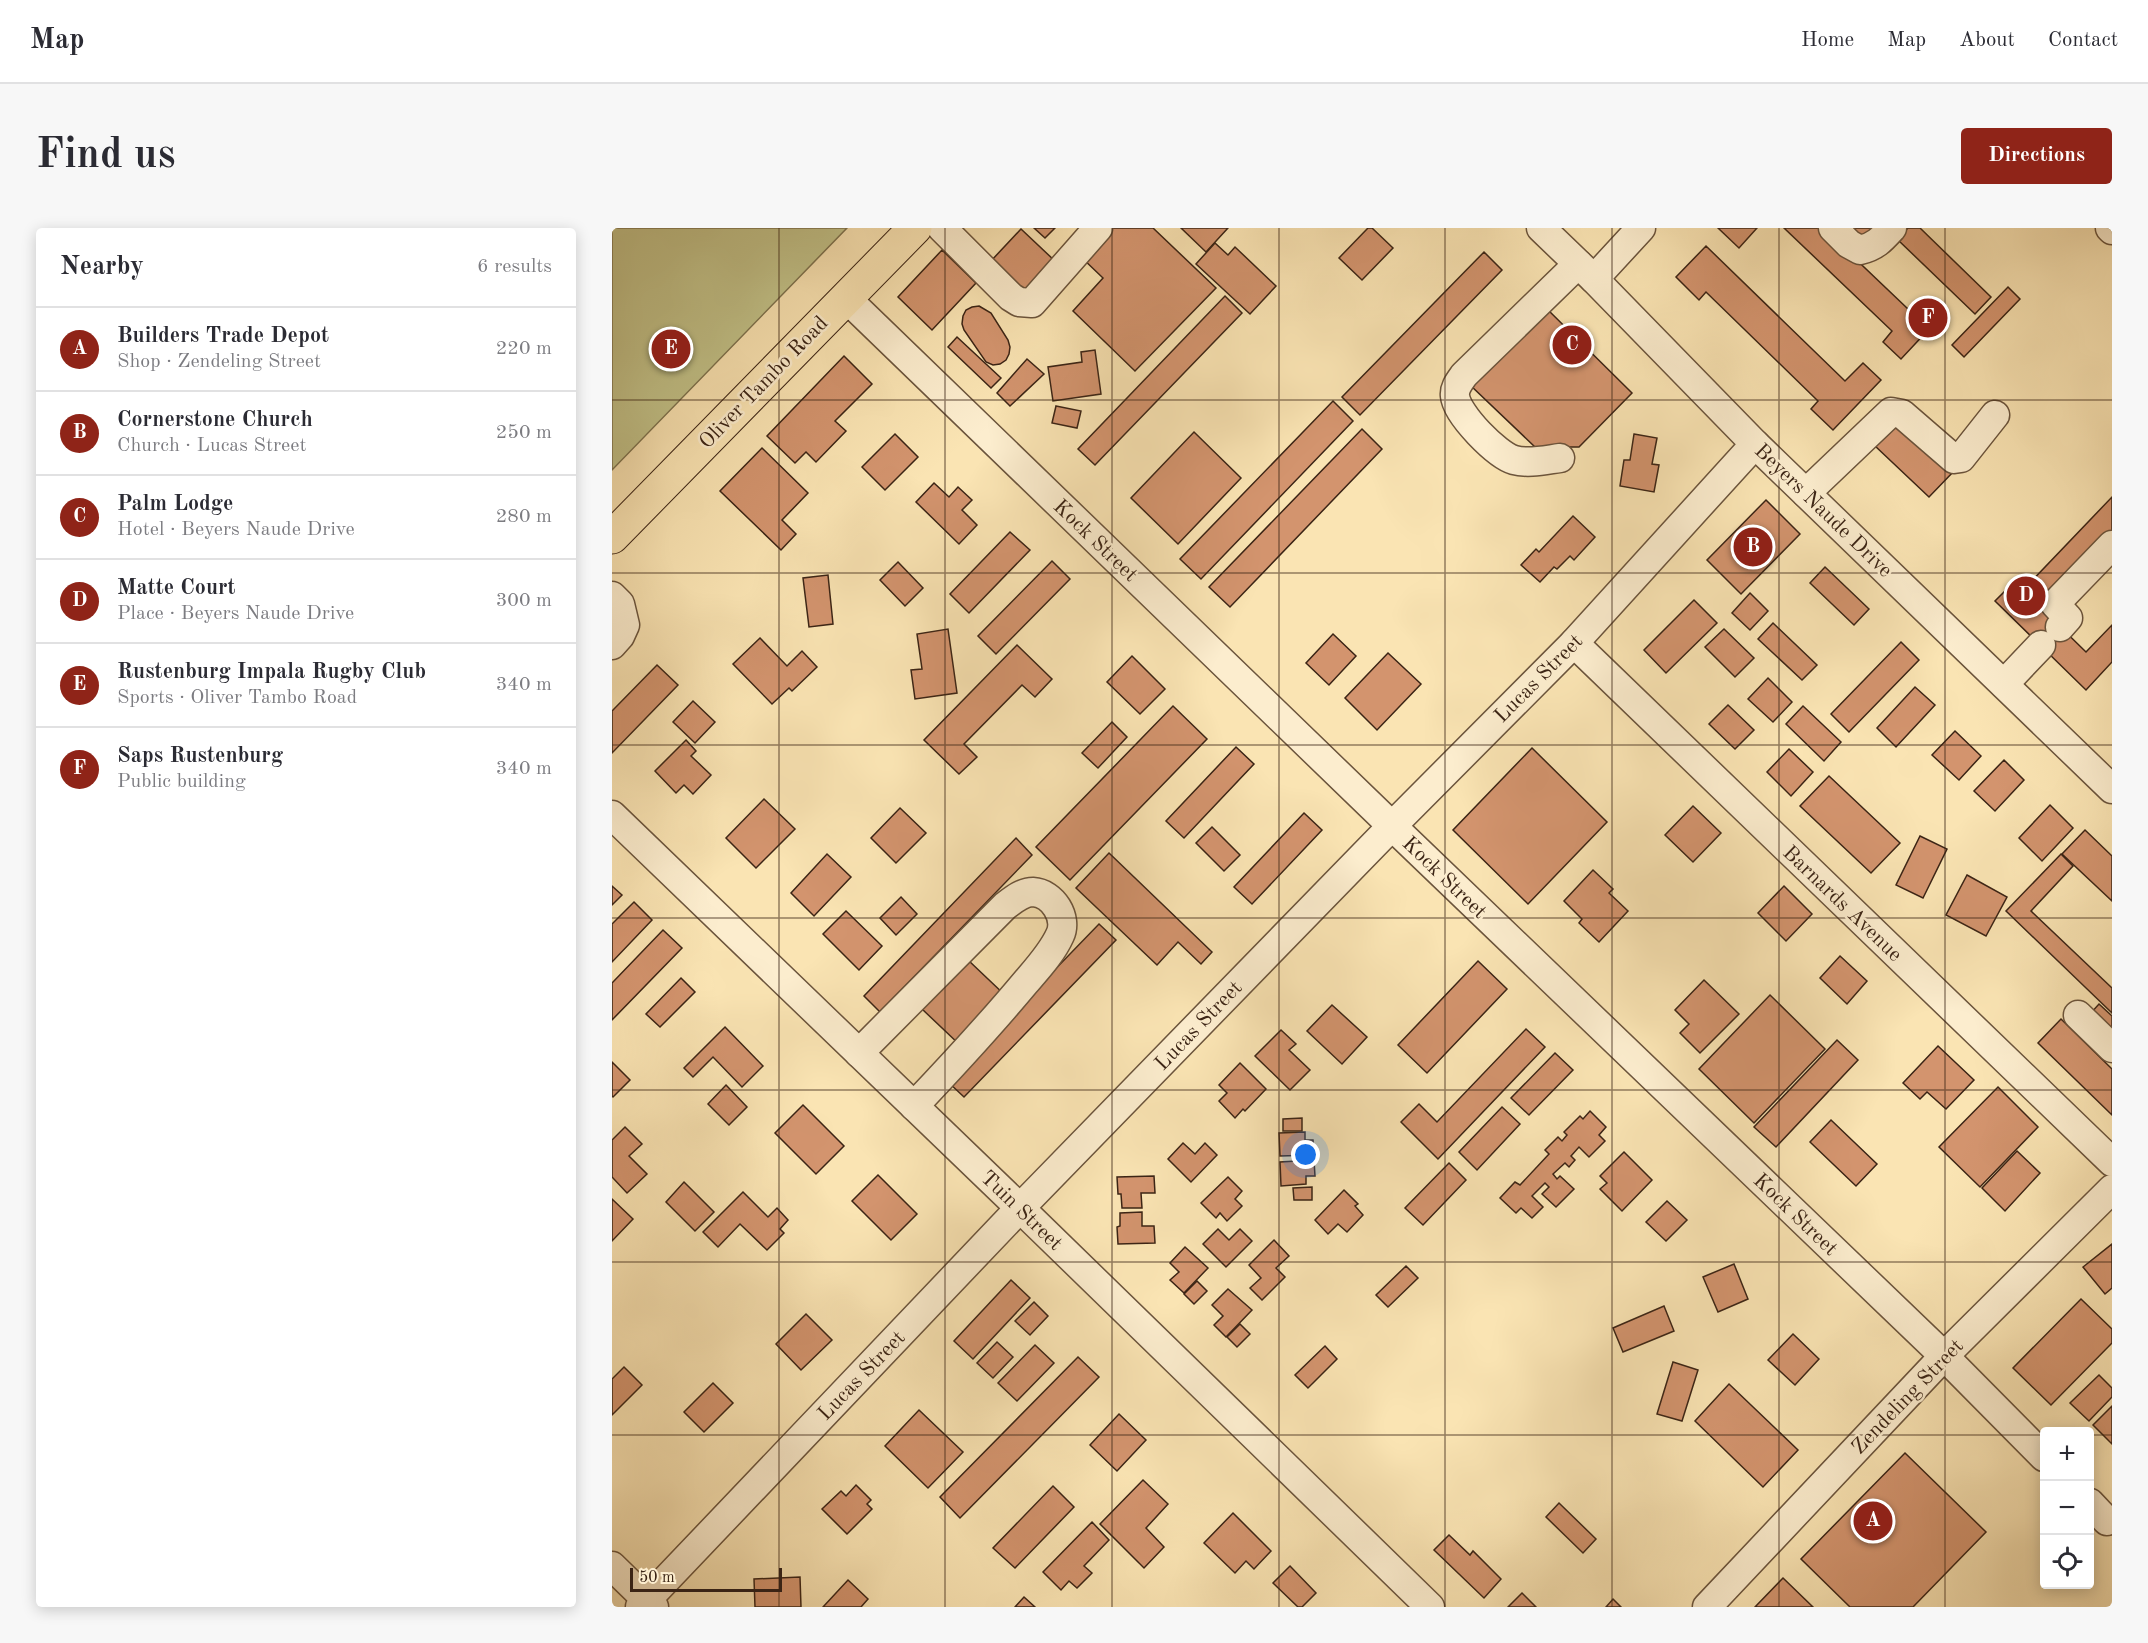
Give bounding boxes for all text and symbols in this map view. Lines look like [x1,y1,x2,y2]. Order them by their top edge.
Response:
text: Map [30,27,84,55]
text: Home [1801,30,1854,51]
text: Map [1887,30,1926,51]
text: About [1959,30,2015,51]
text: Contact [2048,30,2118,51]
button: Directions [1961,128,2112,184]
text: Find us [36,135,175,177]
text: Nearby [60,254,144,280]
text: 6 results [477,257,552,277]
pin: F [1908,296,1948,340]
street label: Oliver Tambo Road [696,313,832,453]
pin: C [1552,322,1592,368]
text: Builders Trade Depot [117,325,329,347]
pin: E [652,326,690,372]
text: A [72,339,87,359]
text: 220 m [496,339,552,359]
text: Shop · Zendeling Street [117,352,321,372]
text: Cornerstone Church [117,409,313,431]
text: B [72,423,87,443]
text: 250 m [496,423,552,443]
text: Church · Lucas Street [117,436,307,456]
street label: Beyers Naude Drive [1750,438,1898,582]
text: Palm Lodge [117,493,233,515]
street label: Kock Street [1049,496,1141,586]
text: C [73,507,86,527]
text: 280 m [496,507,552,527]
text: Hotel · Beyers Naude Drive [117,520,355,540]
pin: B [1734,524,1772,570]
pin: D [2006,574,2046,619]
text: Matte Court [117,577,236,599]
text: D [72,591,87,611]
text: 300 m [496,591,552,611]
text: Place · Beyers Naude Drive [117,604,354,624]
street label: Lucas Street [1491,631,1587,727]
text: Rustenburg Impala Rugby Club [117,661,426,683]
text: E [73,675,86,695]
text: 340 m [496,675,552,695]
text: Sports · Oliver Tambo Road [117,688,357,708]
text: Saps Rustenburg [117,745,283,767]
text: F [73,759,86,779]
text: 340 m [496,759,552,779]
text: Public building [117,772,246,792]
street label: Kock Street [1398,833,1490,923]
street label: Barnards Avenue [1778,842,1906,966]
street label: Lucas Street [1151,977,1247,1075]
your location [1291,1140,1320,1169]
street label: Tuin Street [976,1167,1066,1255]
street label: Kock Street [1749,1170,1841,1260]
street label: Lucas Street [814,1327,910,1425]
street label: Zendeling Street [1848,1335,1968,1459]
map controls [2040,1427,2094,1589]
button: + [2040,1427,2094,1481]
button: − [2040,1481,2094,1535]
pin: A [1854,1498,1892,1544]
button: locate [2040,1535,2094,1589]
scale bar [630,1565,782,1592]
text: 50 m [639,1570,675,1586]

